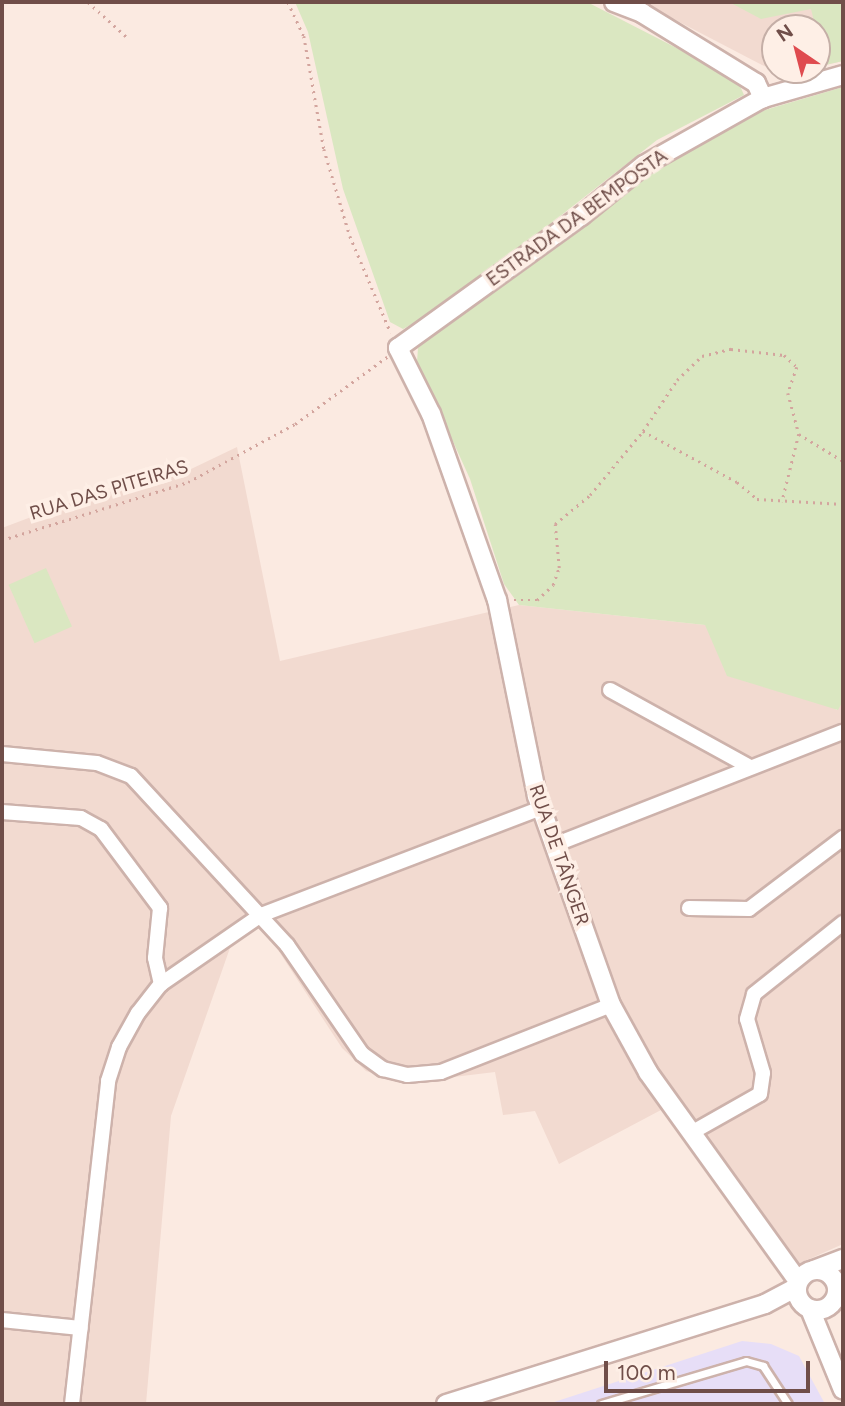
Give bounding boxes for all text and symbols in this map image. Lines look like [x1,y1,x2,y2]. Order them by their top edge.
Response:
north arrow [761,14,831,84]
text: N [772,19,797,47]
street label: ESTRADA DA BEMPOSTA [482,145,672,291]
street label: RUA DAS PITEIRAS [27,455,191,525]
street label: RUA DE TÂNGER [524,782,594,928]
scale bar [607,1346,814,1390]
text: 100 m [617,1360,676,1385]

